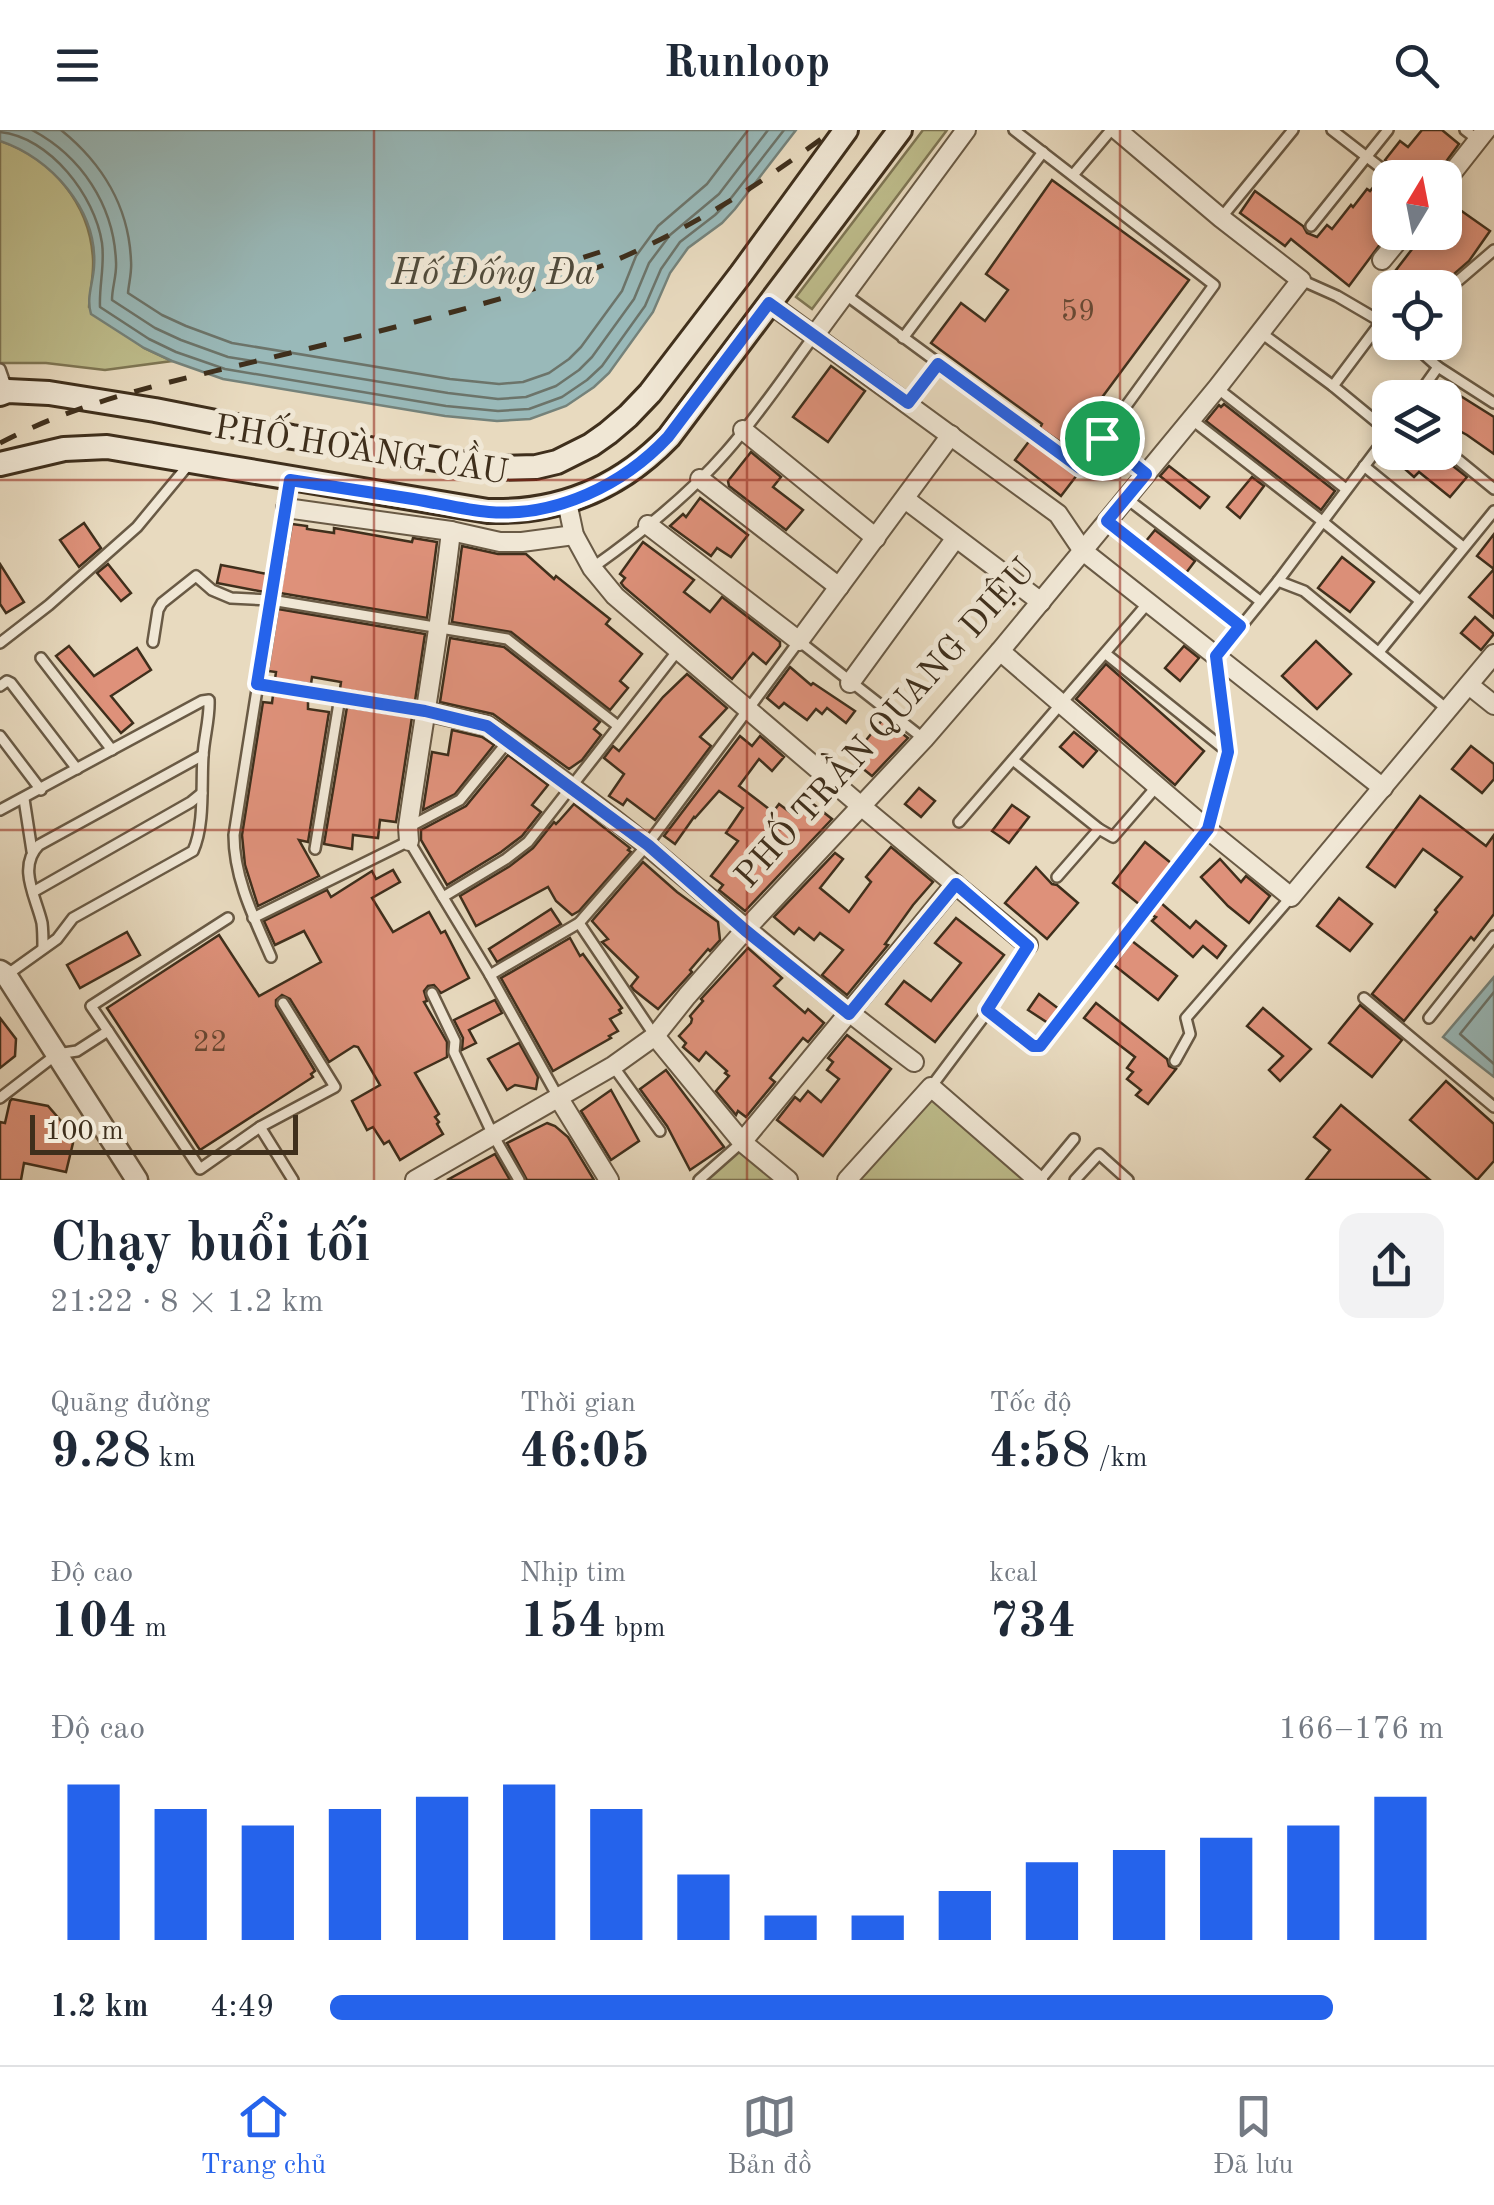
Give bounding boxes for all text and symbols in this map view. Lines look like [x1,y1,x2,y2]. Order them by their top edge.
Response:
icon: menu [50,38,105,93]
icon: search [1389,38,1444,93]
text: Runloop [664,42,830,87]
north arrow [1372,160,1462,250]
map controls [1372,160,1462,470]
water label: Hố Đống Đa [390,255,595,293]
button: locate [1372,270,1462,360]
house number: 59 [1061,297,1095,327]
button: layers [1372,380,1462,470]
pin [1060,396,1145,481]
street label: PHỐ HOÀNG CẦU [211,398,513,492]
icon: arrive [1075,411,1130,466]
street label: PHỐ TRẦN QUANG DIỆU [720,544,1043,895]
house number: 22 [193,1028,227,1058]
scale bar [30,1110,298,1154]
text: 100 m [45,1118,124,1146]
button: share [1339,1213,1444,1318]
text: Chạy buổi tối [50,1218,370,1273]
text: 21:22 · 8 × 1.2 km [50,1287,324,1319]
text: Quãng đường [50,1390,210,1418]
text: Thời gian [520,1390,636,1418]
text: Tốc độ [989,1390,1072,1418]
text: 9.28 [50,1428,151,1478]
text: 46:05 [520,1428,650,1478]
text: 4:58 [989,1428,1090,1478]
text: km [151,1445,196,1473]
text: /km [1090,1445,1148,1473]
text: Độ cao [50,1560,133,1588]
text: Nhịp tim [520,1560,626,1588]
text: kcal [989,1560,1038,1588]
text: 104 [50,1598,137,1648]
text: 154 [520,1598,607,1648]
text: 734 [989,1598,1076,1648]
text: m [137,1615,167,1643]
text: bpm [607,1615,666,1643]
text: Độ cao [50,1714,145,1746]
text: 166–176 m [1278,1714,1444,1746]
text: 1.2 km [50,1992,149,2024]
text: 4:49 [210,1992,275,2024]
tab: Trang chủ [200,2089,326,2184]
tab: Bản đồ [727,2089,812,2184]
tab: Đã lưu [1213,2089,1294,2184]

